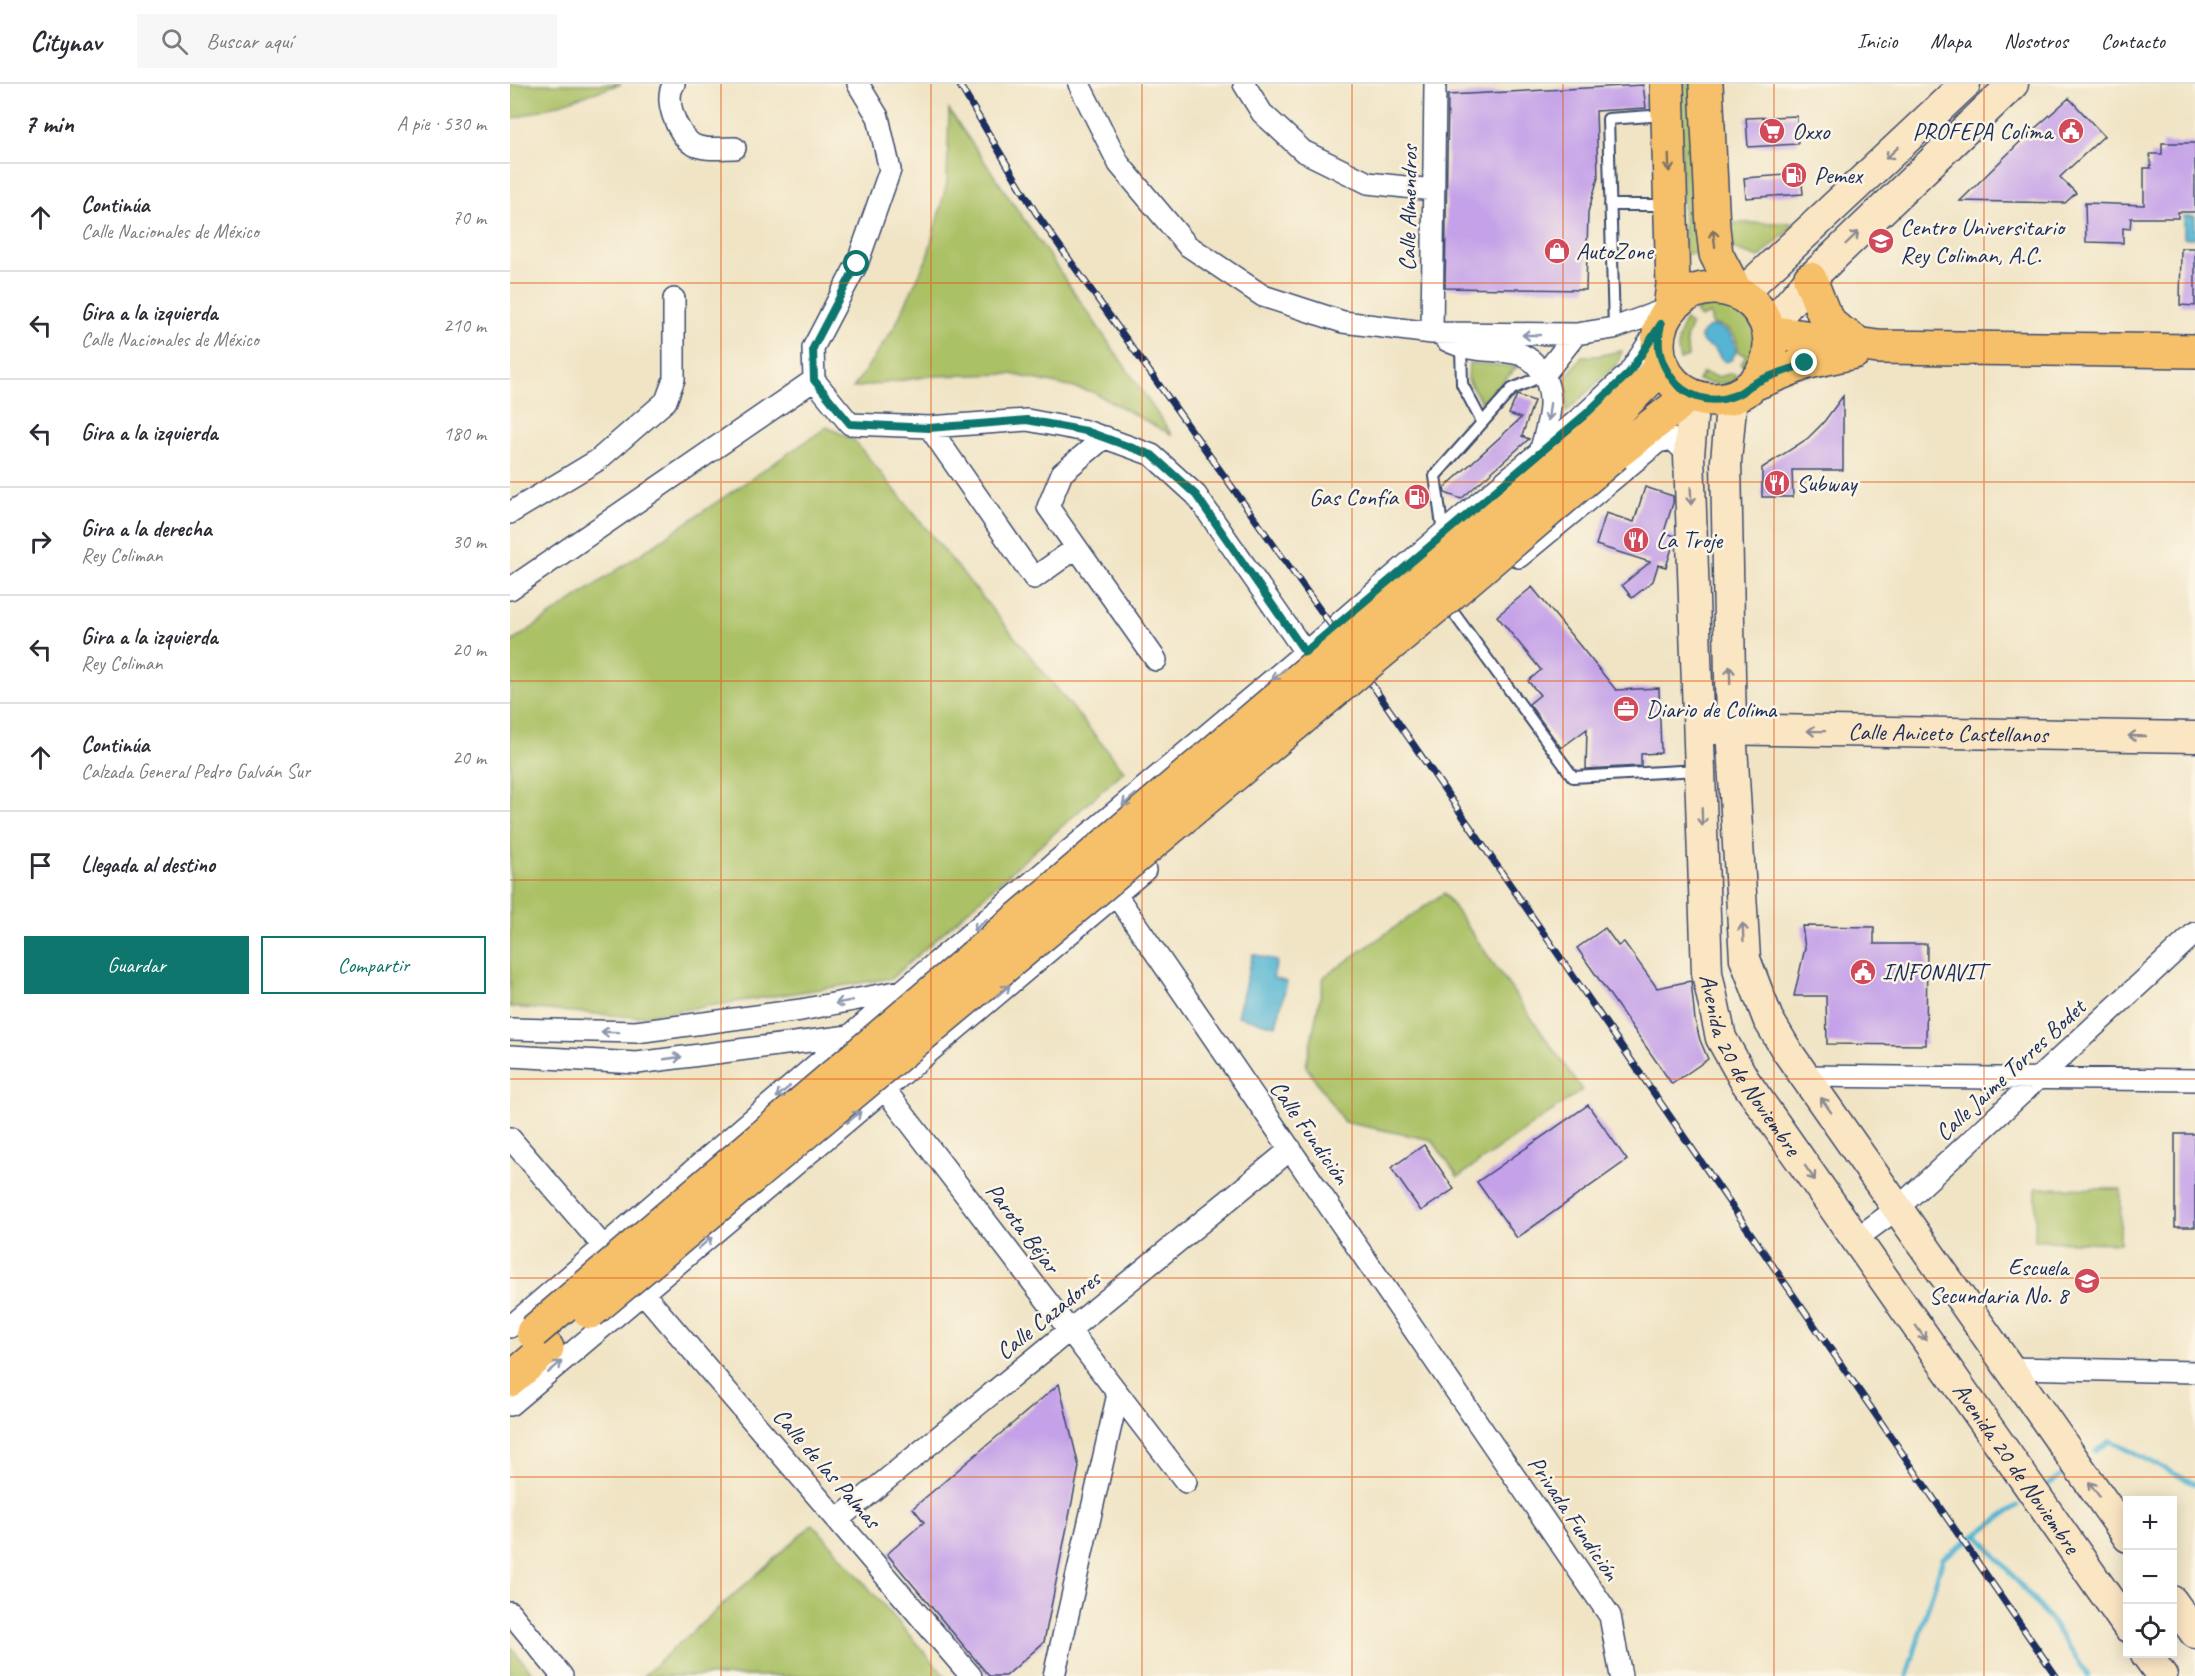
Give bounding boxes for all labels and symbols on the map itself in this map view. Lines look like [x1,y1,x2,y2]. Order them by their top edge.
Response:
supermarket icon: Oxxo [1757,116,1787,146]
place label: Oxxo [1792,116,1831,146]
place label: PROFEPA Colima [1912,116,2054,146]
public building icon: PROFEPA Colima [2056,116,2086,146]
street label: Calle Almendros [1392,143,1424,271]
one-way arrow [1885,146,1900,160]
one-way arrow [1664,153,1675,173]
fuel station icon: Pemex [1779,160,1809,190]
place label: Pemex [1814,160,1864,190]
place label: Centro Universitario Rey Coliman, A.C. [1900,212,2067,270]
school or university icon: Centro Universitario Rey Coliman, A.C. [1866,226,1896,256]
one-way arrow [1708,229,1719,249]
one-way arrow [1844,231,1859,245]
shop icon: AutoZone [1542,236,1572,266]
place label: AutoZone [1576,236,1655,266]
route start [843,250,869,276]
one-way arrow [1522,329,1542,341]
route end [1791,349,1817,375]
one-way arrow [1543,402,1554,422]
restaurant icon: Subway [1762,468,1792,498]
place label: Subway [1796,468,1858,498]
place label: Gas Confía [1309,482,1400,512]
fuel station icon: Gas Confía [1402,482,1432,512]
one-way arrow [1686,486,1697,506]
restaurant icon: La Troje [1621,525,1651,555]
place label: La Troje [1656,525,1724,555]
one-way arrow [1724,665,1736,685]
one-way arrow [1271,668,1287,681]
office icon: Diario de Colima [1611,694,1641,724]
place label: Diario de Colima [1646,694,1778,724]
street label: Calle Aniceto Castellanos [1848,716,2050,750]
one-way arrow [1806,725,1826,737]
one-way arrow [2127,730,2147,742]
one-way arrow [1121,793,1137,806]
one-way arrow [1697,806,1708,826]
one-way arrow [973,918,988,932]
one-way arrow [1738,923,1749,943]
public building icon: INFONAVIT [1848,957,1878,987]
place label: INFONAVIT [1882,957,1992,987]
street label: Avenida 20 de Noviembre [1693,971,1809,1163]
one-way arrow [995,984,1010,998]
street label: Calle Jaime Torres Bodet [1928,991,2093,1147]
one-way arrow [835,997,855,1008]
one-way arrow [600,1026,620,1037]
one-way arrow [663,1053,682,1064]
street label: Calle Fundición [1263,1074,1357,1191]
one-way arrow [776,1085,791,1099]
one-way arrow [1819,1098,1832,1114]
one-way arrow [846,1110,862,1123]
one-way arrow [1804,1164,1816,1181]
street label: Parota Béjar [979,1177,1068,1281]
one-way arrow [697,1236,713,1249]
place label: Escuela Secundaria No. 8 [1929,1252,2070,1310]
street label: Calle Cazadores [990,1263,1108,1366]
school or university icon: Escuela Secundaria No. 8 [2072,1266,2102,1296]
one-way arrow [1915,1324,1927,1340]
one-way arrow [547,1361,563,1374]
street label: Avenida 20 de Noviembre [1946,1377,2088,1561]
street label: Calle de las Palmas [766,1401,889,1536]
street label: Privada Fundición [1521,1450,1627,1587]
one-way arrow [2088,1481,2100,1497]

